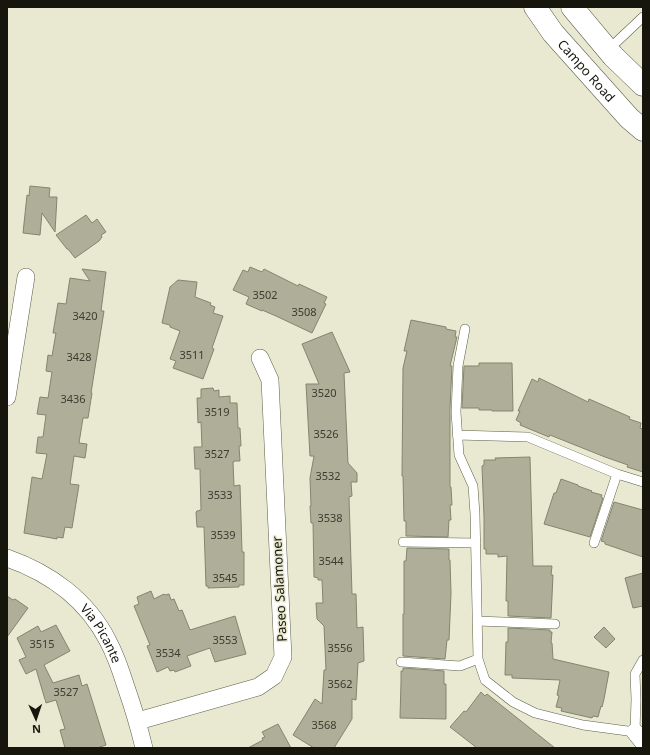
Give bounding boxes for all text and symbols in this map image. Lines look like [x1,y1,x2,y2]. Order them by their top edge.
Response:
street label: Campo Road [554,35,619,106]
house number: 3502 [252,287,278,302]
house number: 3508 [291,304,317,319]
house number: 3420 [72,308,98,323]
house number: 3511 [179,347,205,362]
house number: 3428 [66,349,92,364]
house number: 3520 [311,385,337,400]
house number: 3436 [60,391,86,406]
house number: 3519 [204,404,230,419]
house number: 3526 [313,426,339,441]
house number: 3527 [204,446,230,461]
house number: 3532 [315,468,341,483]
house number: 3533 [207,487,233,502]
house number: 3538 [317,510,343,525]
house number: 3539 [210,527,236,542]
street label: Paseo Salamoner [267,535,291,642]
house number: 3544 [318,553,344,568]
house number: 3545 [212,570,238,585]
street label: Via Picante [76,600,126,666]
house number: 3553 [212,632,238,647]
house number: 3515 [29,636,55,651]
house number: 3556 [327,640,353,655]
house number: 3534 [155,645,181,660]
house number: 3562 [327,676,353,691]
house number: 3527 [53,684,79,699]
north arrow [16,699,56,739]
house number: 3568 [311,717,337,732]
text: N [32,722,41,737]

